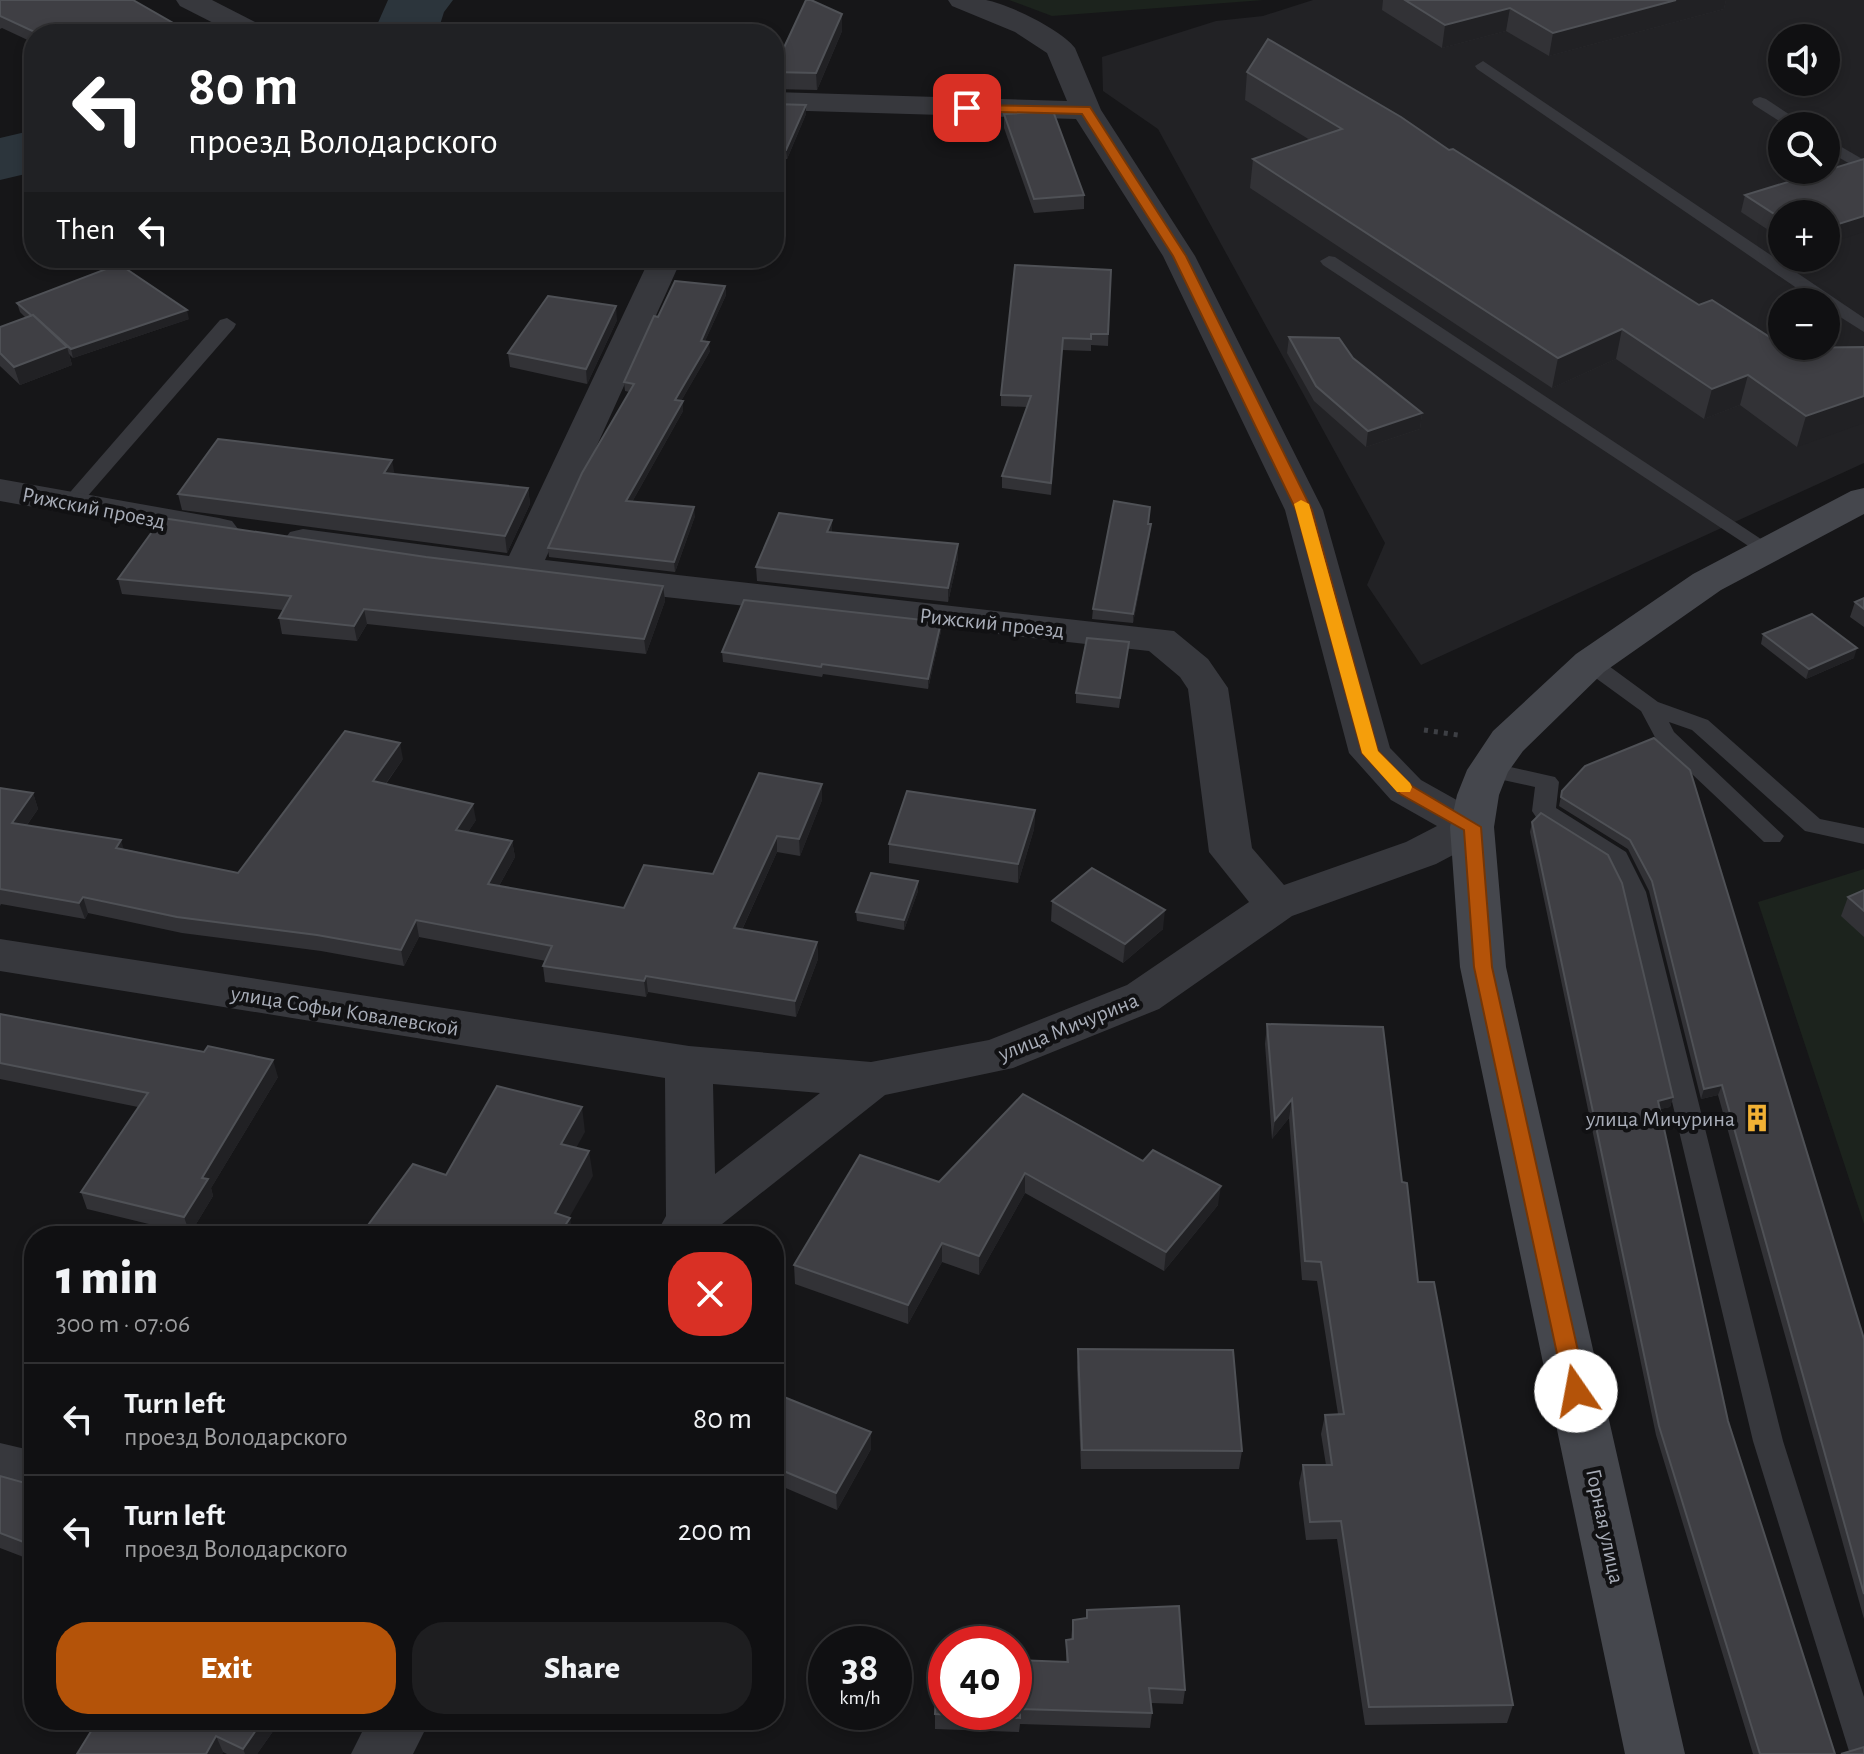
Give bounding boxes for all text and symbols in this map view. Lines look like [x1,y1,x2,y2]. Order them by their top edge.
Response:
map controls [1768,24,1840,360]
button: sound [1768,24,1840,96]
icon: left [56,56,160,160]
text: 80 m [188,59,298,115]
pin [933,74,1001,142]
icon: arrive [945,86,989,130]
button: search [1768,112,1840,184]
text: проезд Володарского [188,124,498,160]
button: + [1768,200,1840,272]
icon: left [131,208,175,252]
text: Then [56,215,115,245]
button: − [1768,288,1840,360]
street label: Рижский проезд [20,483,167,533]
street label: Рижский проезд [918,604,1066,642]
street label: улица Софьи Ковалевской [228,982,460,1040]
street label: улица Мичурина [994,989,1142,1065]
building icon: улица Мичурина [1742,1103,1772,1133]
place label: улица Мичурина [1585,1108,1735,1130]
button: close [668,1252,752,1336]
text: 1 min [56,1255,158,1303]
text: 300 m · 07:06 [56,1311,190,1337]
position arrow [1534,1349,1618,1433]
text: Turn left [124,1389,225,1419]
icon: left [56,1397,100,1441]
text: 80 m [693,1404,752,1434]
text: проезд Володарского [124,1424,348,1450]
street label: Горная улица [1582,1467,1628,1586]
text: Turn left [124,1501,225,1531]
icon: left [56,1509,100,1553]
text: 200 m [678,1516,752,1546]
text: проезд Володарского [124,1536,348,1562]
button: Exit [56,1622,396,1714]
button: Share [412,1622,752,1714]
speed limit sign: 40 [928,1626,1032,1730]
text: 38 [842,1648,878,1688]
text: km/h [839,1688,881,1708]

